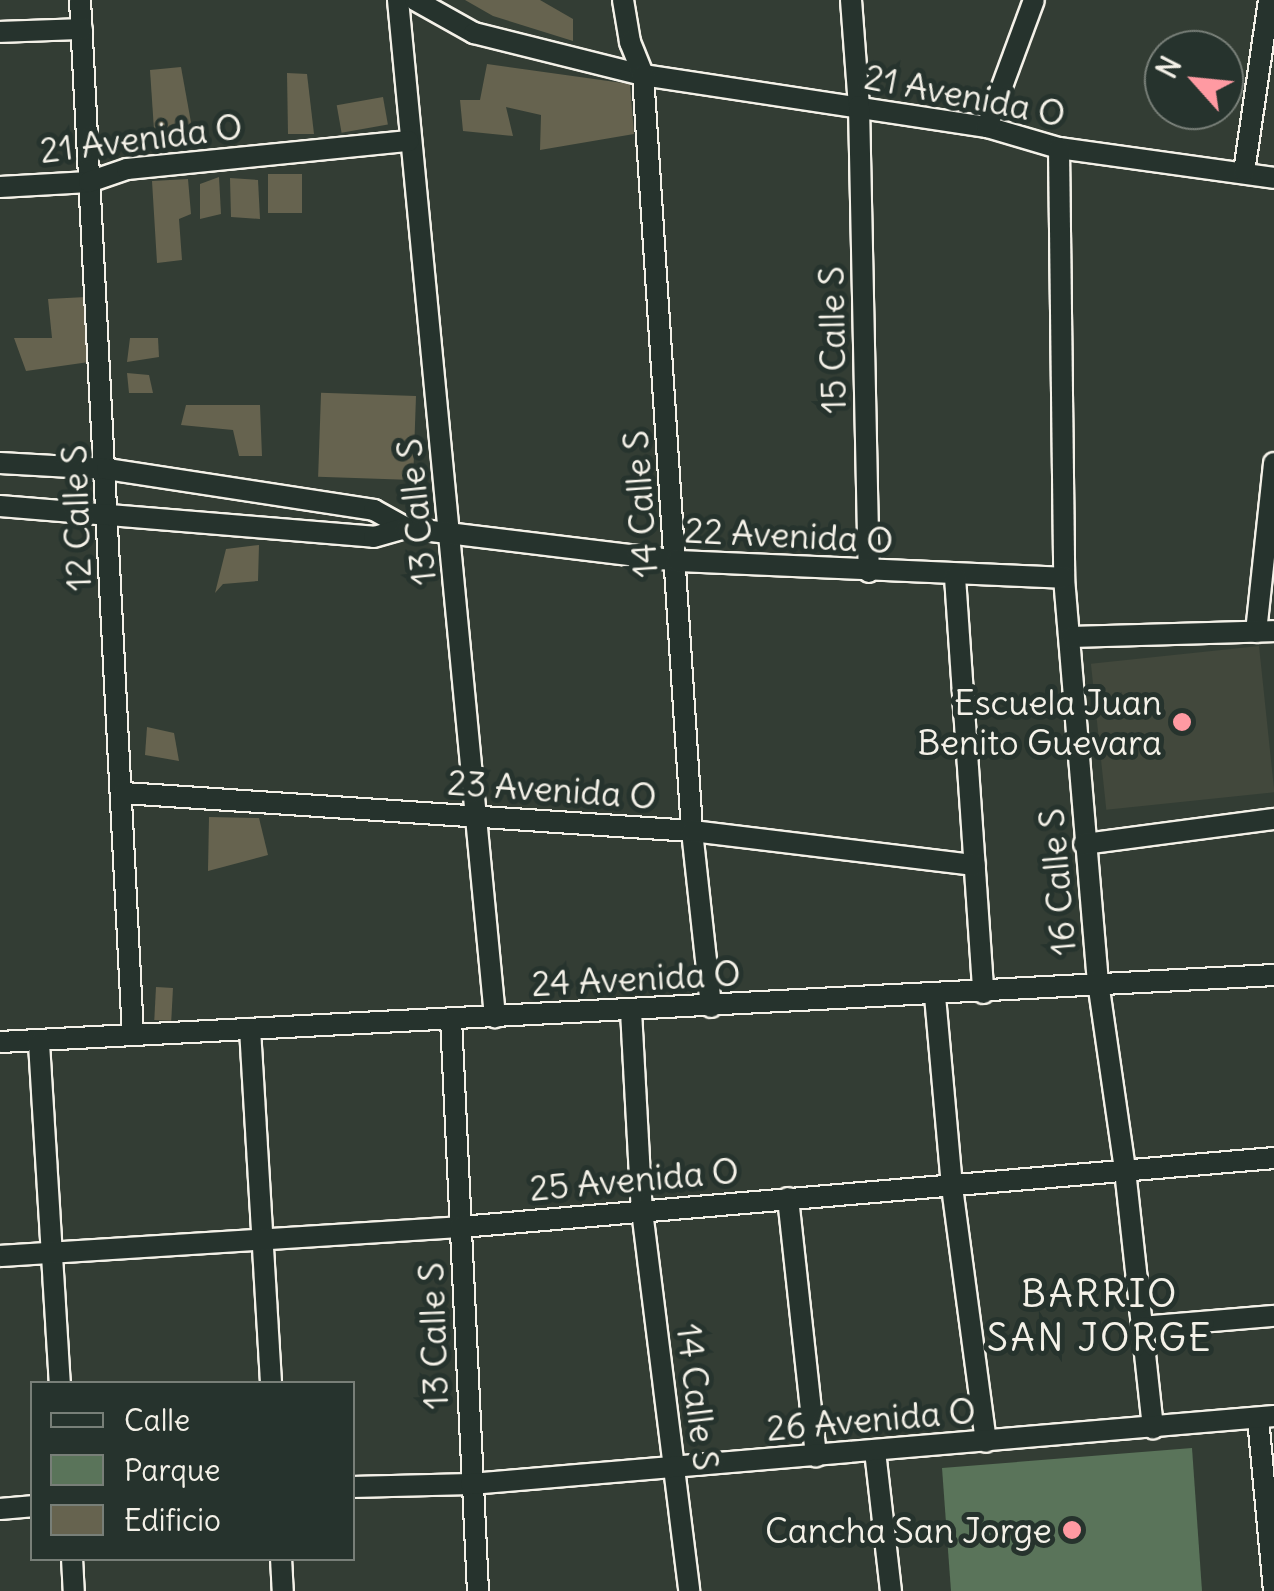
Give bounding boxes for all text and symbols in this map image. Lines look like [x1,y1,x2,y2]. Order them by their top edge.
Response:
north arrow [1144,30,1244,130]
text: N [1149,50,1189,84]
street label: 21 Avenida O [861,55,1069,135]
street label: 21 Avenida O [37,105,245,171]
street label: 15 Calle S [810,266,854,414]
street label: 14 Calle S [614,429,666,579]
street label: 13 Calle S [387,437,445,587]
street label: 12 Calle S [52,444,100,592]
street label: 22 Avenida O [684,509,894,561]
place label: Escuela Juan Benito Guevara [917,681,1162,763]
marker: Escuela Juan Benito Guevara [1171,711,1193,733]
street label: 23 Avenida O [446,761,658,817]
street label: 16 Calle S [1030,807,1084,957]
street label: 24 Avenida O [530,952,742,1004]
street label: 25 Avenida O [528,1149,740,1209]
street label: 13 Calle S [409,1262,457,1410]
district label: BARRIO SAN JORGE [987,1271,1213,1360]
street label: 14 Calle S [668,1321,728,1473]
legend [30,1381,355,1561]
street label: 26 Avenida O [765,1389,977,1449]
text: Calle [124,1401,190,1439]
text: Parque [124,1451,220,1489]
text: Edificio [124,1501,221,1539]
place label: Cancha San Jorge [765,1509,1052,1551]
marker: Cancha San Jorge [1061,1519,1083,1541]

